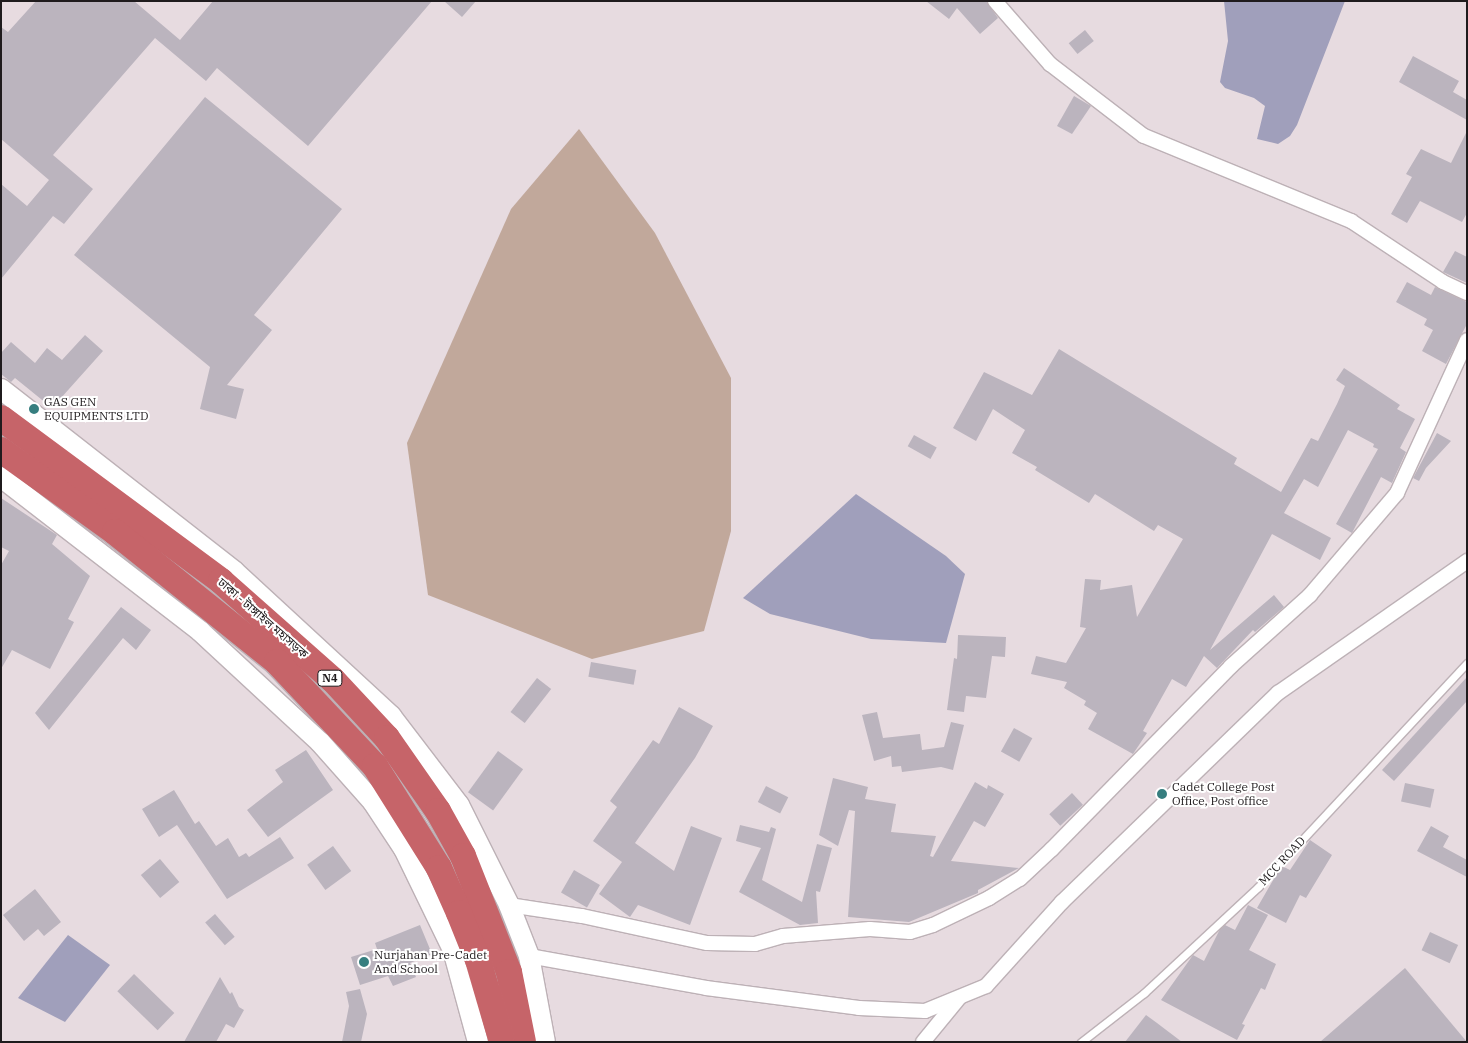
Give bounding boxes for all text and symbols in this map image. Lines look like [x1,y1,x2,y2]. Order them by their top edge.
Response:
place label: GAS GEN EQUIPMENTS LTD [44,395,148,423]
marker: GAS GEN EQUIPMENTS LTD [28,403,40,415]
street label: ঢাকা - টাঙ্গাইল মহাসড়ক [215,575,311,661]
road number: N4 [316,670,344,686]
place label: Cadet College Post Office, Post office [1172,780,1275,808]
marker: Cadet College Post Office, Post office [1156,788,1168,800]
street label: MCC ROAD [1256,834,1308,888]
place label: Nurjahan Pre-Cadet And School [374,948,487,976]
marker: Nurjahan Pre-Cadet And School [358,956,370,968]

